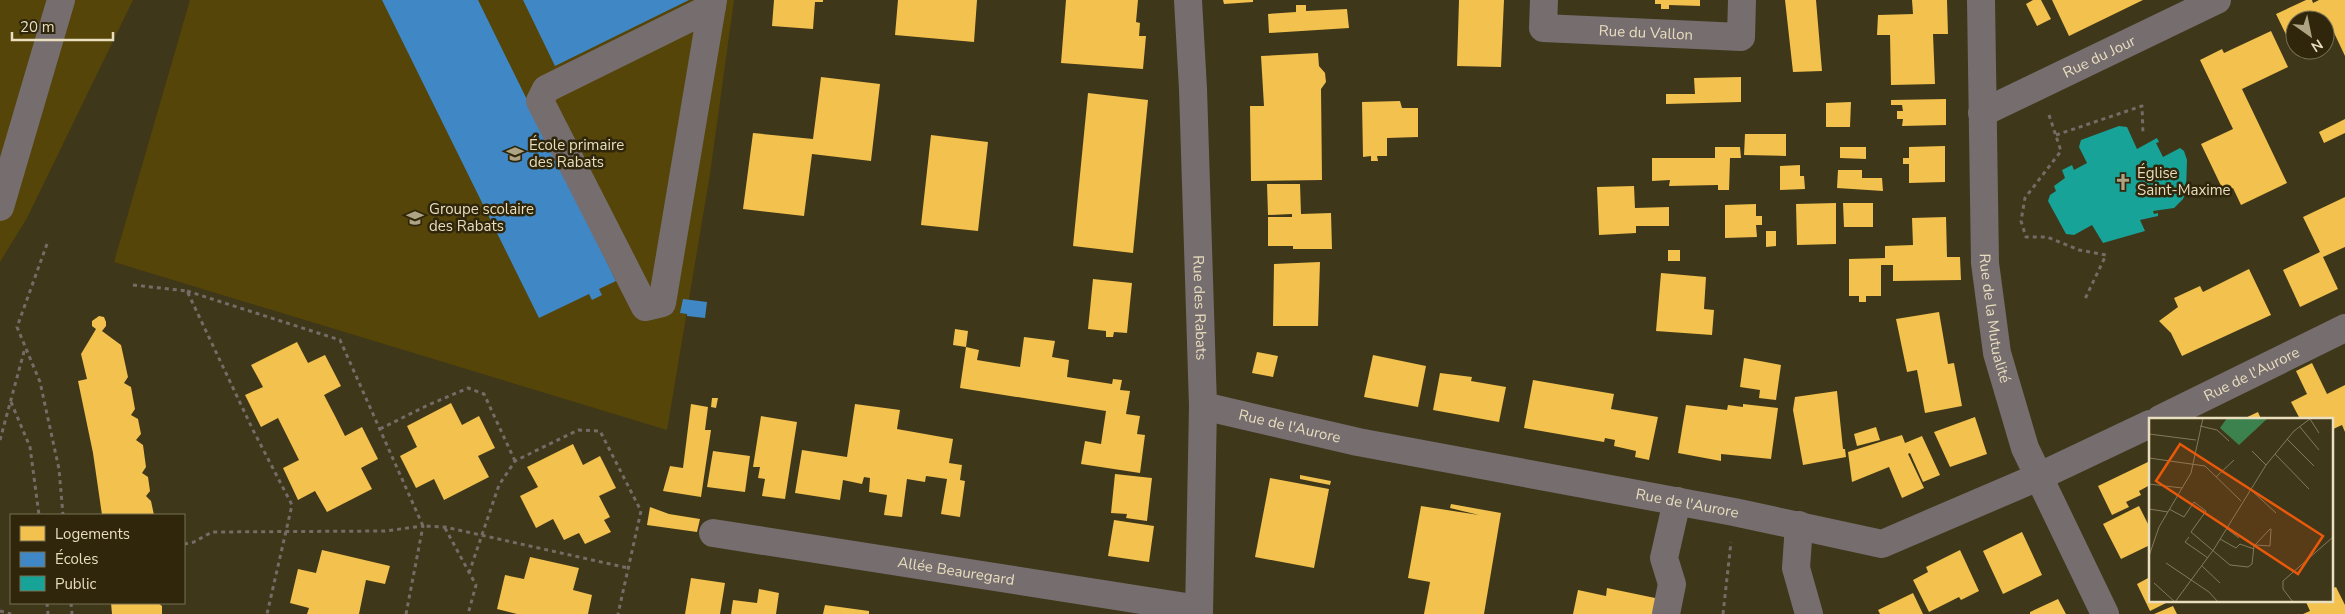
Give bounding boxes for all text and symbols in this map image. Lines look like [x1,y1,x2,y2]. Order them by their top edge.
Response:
scale bar [12,10,114,42]
north arrow [2285,10,2335,60]
text: 20 m [20,17,55,37]
street label: Rue du Vallon [1598,21,1694,45]
street label: Rue du Jour [2060,30,2139,83]
text: N [2307,35,2326,56]
place label: École primaire des Rabats [529,135,624,172]
school or university icon: École primaire des Rabats [505,144,525,164]
place label: Église Saint-Maxime [2137,163,2231,200]
church icon: Église Saint-Maxime [2113,172,2133,192]
place label: Groupe scolaire des Rabats [429,199,534,236]
school or university icon: Groupe scolaire des Rabats [405,208,425,228]
street label: Rue de la Mutualité [1975,253,2015,385]
street label: Rue des Rabats [1188,255,1212,361]
street label: Rue de l'Aurore [2200,342,2303,406]
street label: Rue de l'Aurore [1237,405,1343,448]
inset map [2149,418,2332,602]
street label: Rue de l'Aurore [1634,484,1741,523]
legend [10,514,185,604]
text: Logements [55,524,130,544]
text: Écoles [55,549,98,569]
street label: Allée Beauregard [896,552,1016,590]
text: Public [55,574,96,594]

